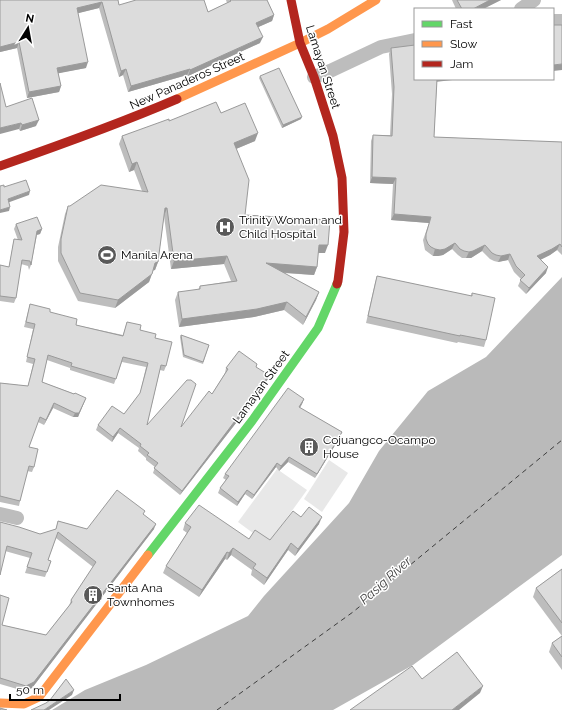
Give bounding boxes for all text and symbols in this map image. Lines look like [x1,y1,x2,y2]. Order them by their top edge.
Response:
north arrow [8,8,48,48]
legend [414,8,554,80]
text: N [24,11,35,26]
text: Fast [450,17,473,31]
street label: Lamayan Street [303,23,343,111]
text: Slow [450,37,477,51]
street label: New Panaderos Street [128,49,246,113]
text: Jam [450,57,473,71]
place label: Trinity Woman and Child Hospital [239,213,342,241]
hospital icon: Trinity Woman and Child Hospital [214,216,236,238]
sports icon: Manila Arena [96,244,118,266]
place label: Manila Arena [121,248,193,262]
street label: Lamayan Street [230,348,292,426]
place label: Cojuangco-Ocampo House [323,433,436,461]
building icon: Cojuangco-Ocampo House [298,436,320,458]
water label: Pasig River [357,553,414,607]
place label: Santa Ana Townhomes [107,581,175,609]
building icon: Santa Ana Townhomes [82,584,104,606]
scale bar [10,676,120,702]
text: 50 m [16,683,44,697]

